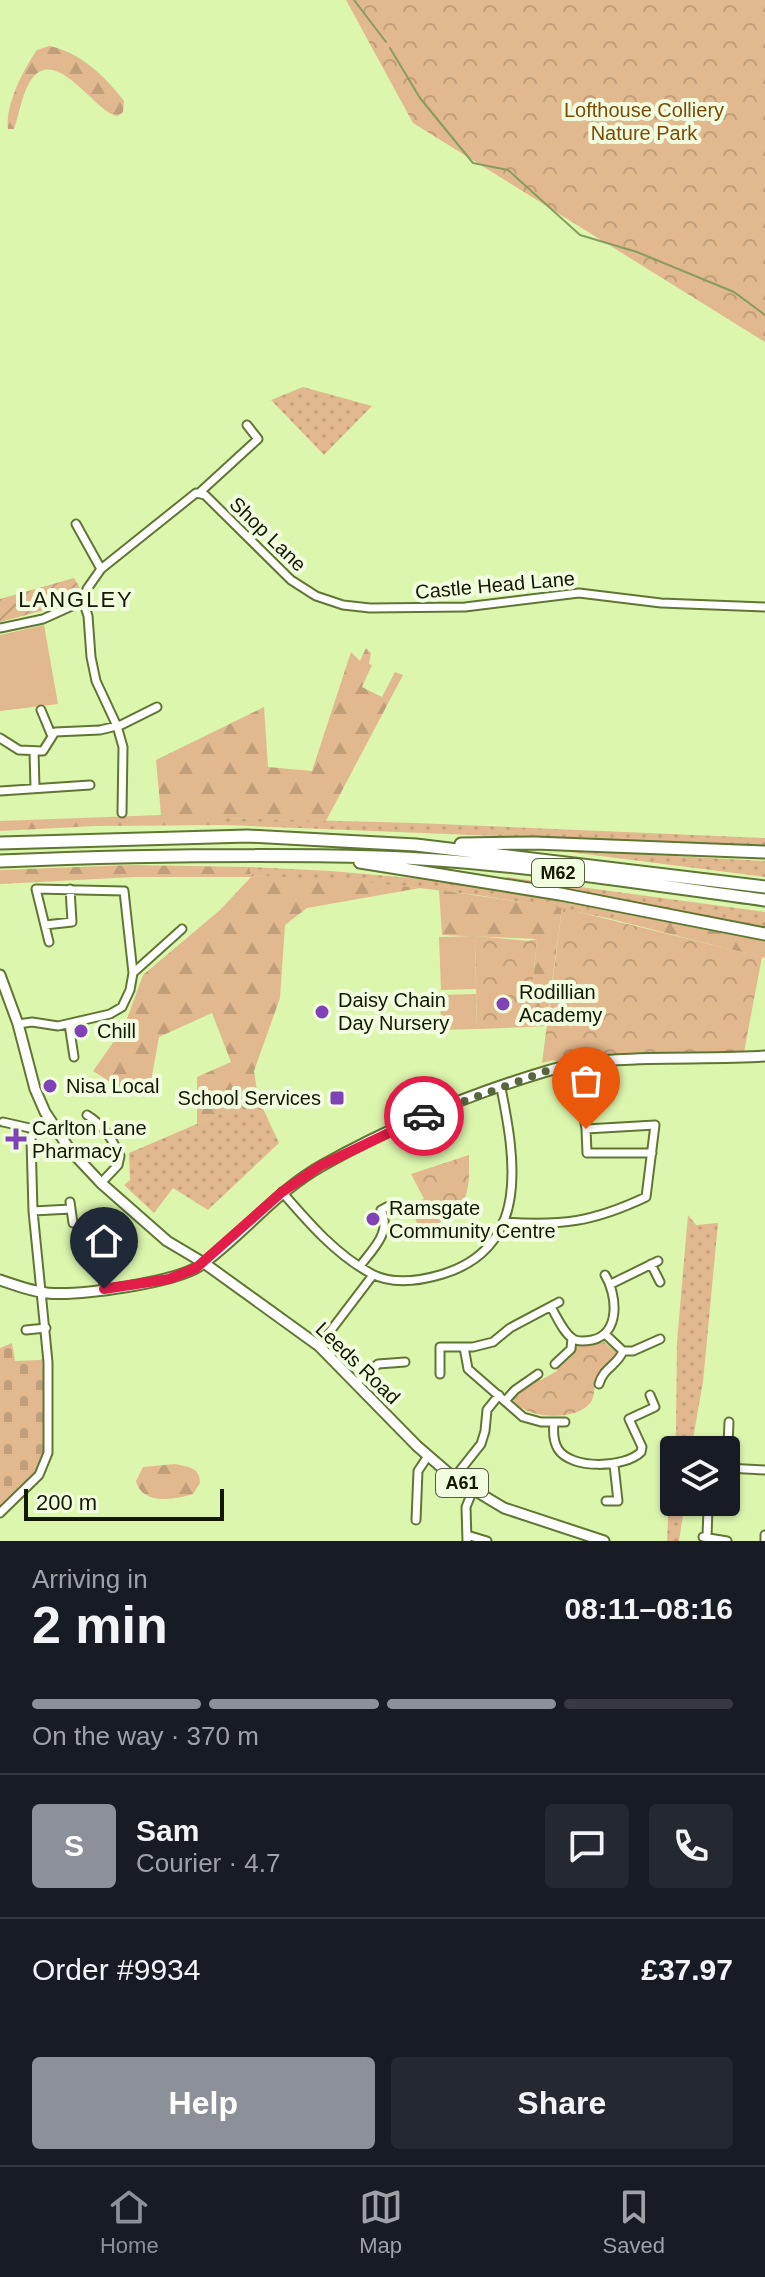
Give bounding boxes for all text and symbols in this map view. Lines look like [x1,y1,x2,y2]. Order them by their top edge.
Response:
park label: Lofthouse Colliery Nature Park [564,99,724,144]
street label: Shop Lane [226,492,310,576]
street label: Castle Head Lane [414,567,576,603]
district label: LANGLEY [18,587,134,612]
road number: M62 [532,859,584,887]
place label: Rodillian Academy [519,981,602,1026]
place label: Daisy Chain Day Nursery [338,989,449,1034]
marker: Rodillian Academy [494,995,512,1013]
marker: Daisy Chain Day Nursery [313,1003,331,1021]
place label: Chill [97,1020,136,1042]
marker: Chill [72,1022,90,1040]
pin [552,1047,620,1129]
icon: bag [564,1059,608,1103]
place label: Nisa Local [66,1075,159,1097]
courier [384,1076,464,1156]
marker: Nisa Local [41,1077,59,1095]
place label: School Services [178,1087,321,1109]
marker: School Services [328,1089,346,1107]
icon: car [402,1094,446,1138]
place label: Carlton Lane Pharmacy [32,1117,147,1162]
marker: Carlton Lane Pharmacy [7,1130,25,1148]
place label: Ramsgate Community Centre [389,1197,556,1242]
pin [70,1207,138,1289]
marker: Ramsgate Community Centre [364,1210,382,1228]
icon: home [82,1219,126,1263]
street label: Leeds Road [312,1318,404,1408]
map controls [660,1436,740,1516]
button: layers [660,1436,740,1516]
road number: A61 [436,1469,488,1497]
scale bar [24,1485,224,1521]
text: 200 m [36,1490,97,1515]
text: Arriving in [32,1564,148,1594]
text: 08:11–08:16 [565,1592,733,1625]
text: 2 min [32,1596,168,1654]
text: On the way · 370 m [32,1721,259,1751]
button: chat [545,1804,629,1888]
button: phone [649,1804,733,1888]
text: Sam [136,1814,199,1847]
text: S [64,1829,84,1862]
text: Courier · 4.7 [136,1848,281,1878]
text: Order #9934 [32,1953,200,1986]
text: £37.97 [641,1953,733,1986]
button: Help [32,2057,375,2149]
button: Share [391,2057,733,2149]
tab: Home [100,2185,159,2259]
tab: Map [359,2185,403,2259]
tab: Saved [603,2185,665,2259]

